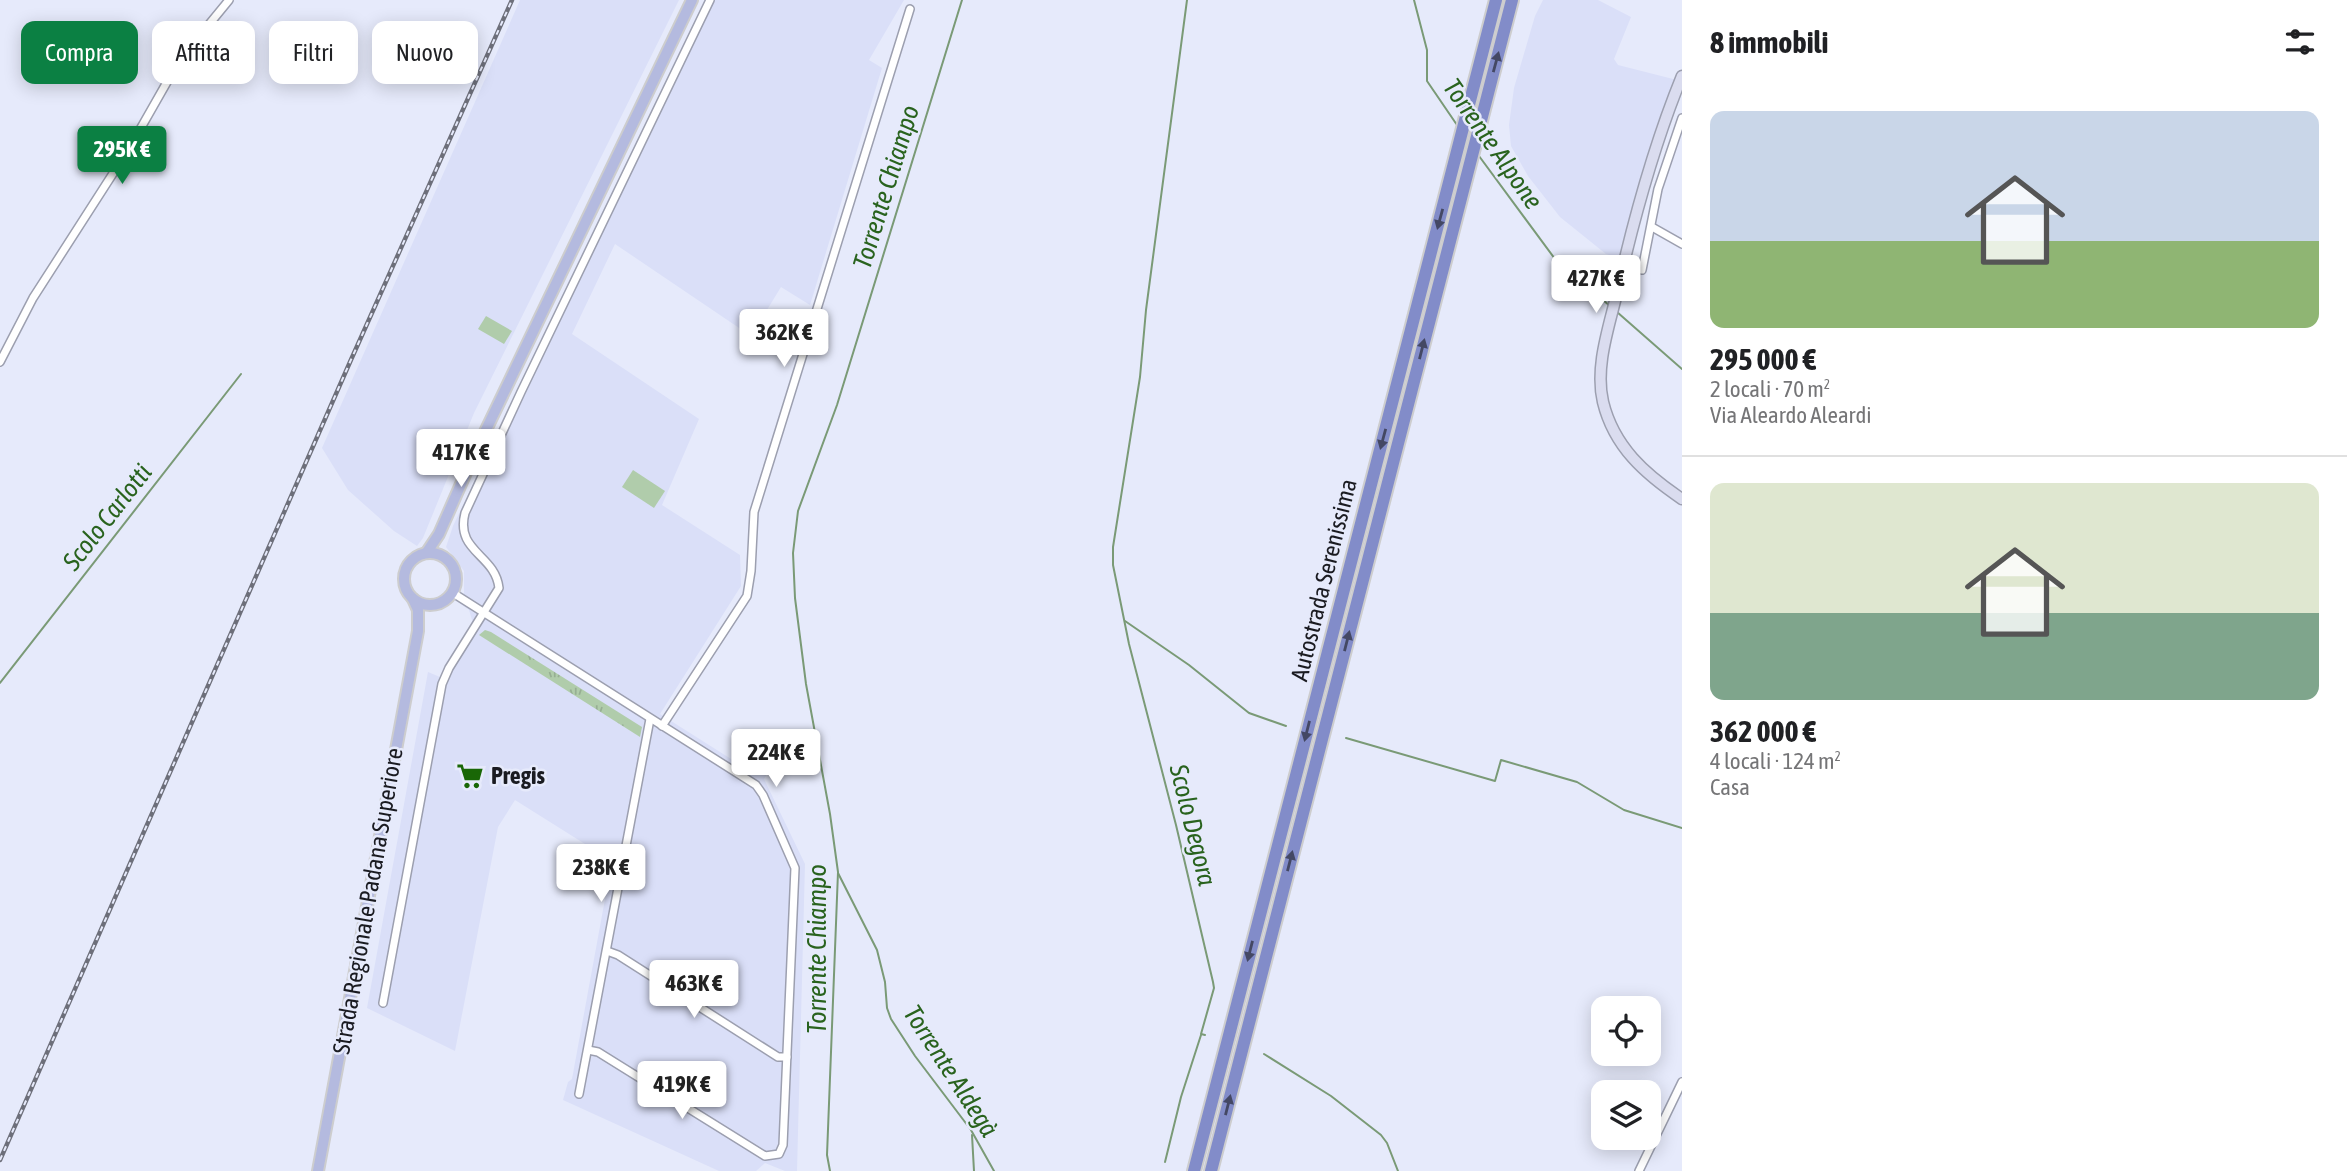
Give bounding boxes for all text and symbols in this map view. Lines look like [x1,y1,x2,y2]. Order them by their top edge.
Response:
chip: Compra [21,21,138,84]
chip: Affitta [152,21,255,84]
chip: Filtri [269,21,358,84]
chip: Nuovo [372,21,478,84]
icon: filters [2281,23,2319,61]
text: 8 immobili [1710,25,1828,59]
one-way arrow [1491,51,1502,73]
water label: Torrente Alpone [1437,73,1549,215]
water label: Torrente Chiampo [847,102,925,272]
pin: 295K € [65,127,179,186]
text: 295K € [93,136,151,162]
icon: home [1952,157,2078,283]
one-way arrow [1434,209,1444,230]
pin: 427K € [1539,256,1653,315]
text: 427K € [1567,265,1625,291]
pin: 362K € [727,310,841,369]
text: 362K € [755,319,813,345]
one-way arrow [1417,338,1428,360]
text: 295 000 € [1710,342,1816,376]
text: 2 locali · 70 m² [1710,376,1830,402]
text: Via Aleardo Aleardi [1710,402,1872,428]
one-way arrow [1377,429,1387,450]
pin: 417K € [404,430,518,489]
text: 417K € [432,439,490,465]
water label: Scolo Carlotti [56,458,158,577]
street label: Autostrada Serenissima [1285,476,1362,684]
icon: home [1952,529,2078,655]
one-way arrow [1342,629,1353,651]
text: 362 000 € [1710,714,1816,748]
one-way arrow [1301,720,1312,742]
pin: 224K € [719,730,833,789]
text: 224K € [747,739,805,765]
street label: Strada Regionale Padana Superiore [327,746,408,1056]
text: 4 locali · 124 m² [1710,748,1841,774]
water label: Scolo Degora [1163,760,1223,889]
supermarket icon: Pregis [455,761,485,791]
place label: Pregis [491,762,546,789]
text: Casa [1710,774,1750,800]
pin: 238K € [544,844,658,904]
one-way arrow [1285,850,1296,872]
text: 238K € [572,854,630,880]
water label: Torrente Chiampo [802,864,832,1034]
one-way arrow [1244,940,1255,962]
pin: 463K € [637,960,751,1020]
text: 463K € [665,970,723,996]
map controls [1591,996,1661,1150]
button: locate [1591,996,1661,1066]
water label: Torrente Aldegà [897,1000,1005,1142]
pin: 419K € [625,1062,739,1121]
text: 419K € [653,1071,711,1097]
button: layers [1591,1080,1661,1150]
one-way arrow [1223,1094,1234,1116]

